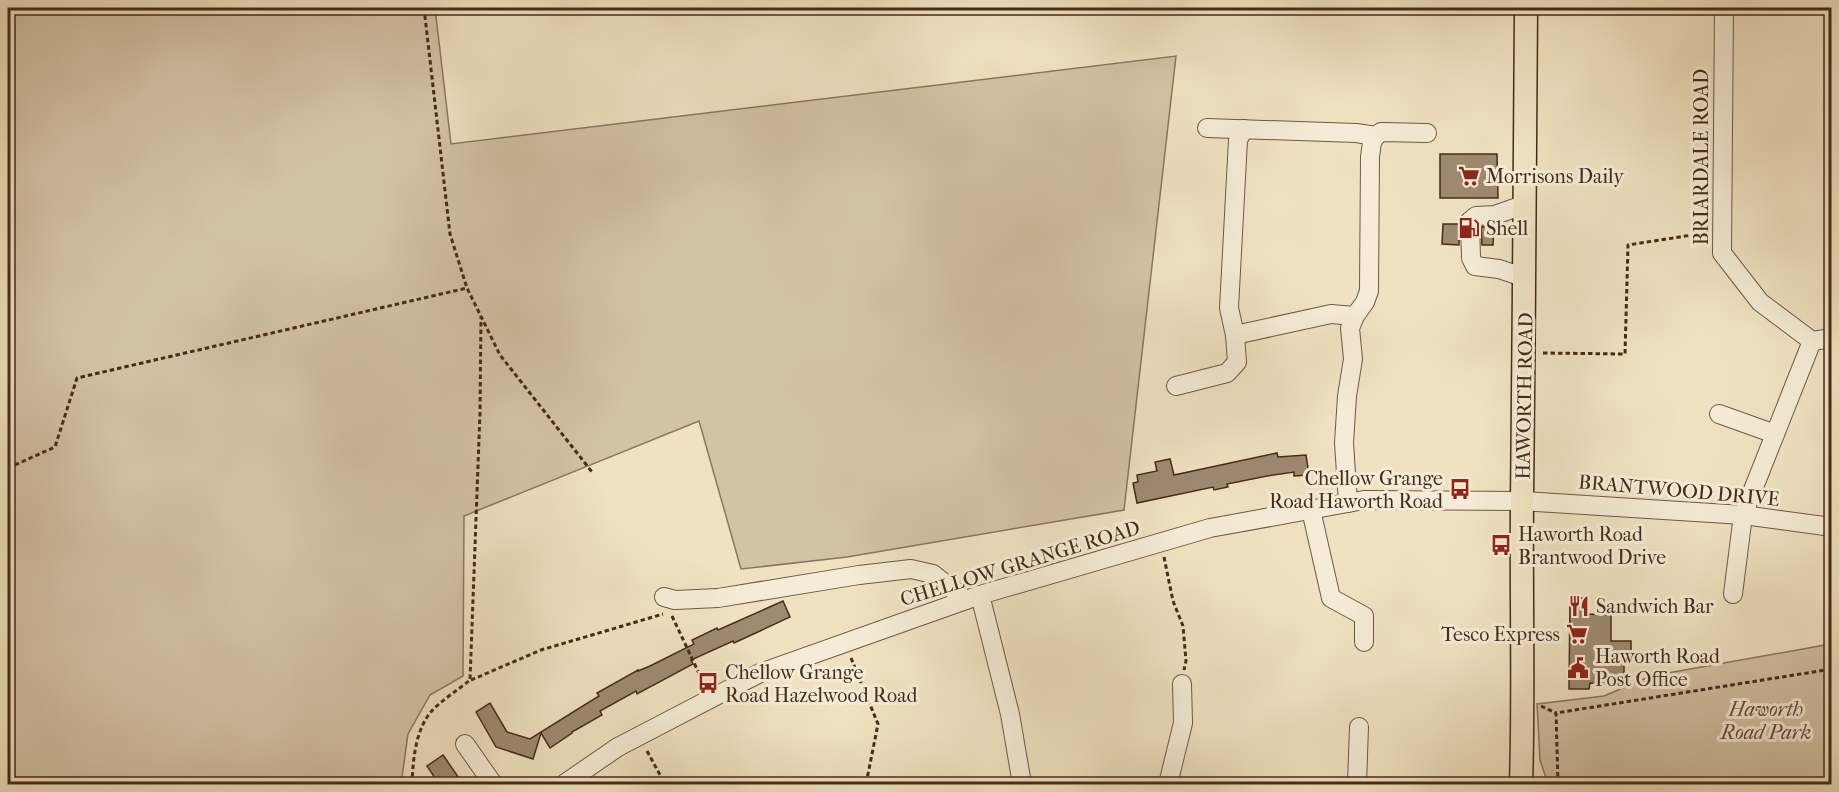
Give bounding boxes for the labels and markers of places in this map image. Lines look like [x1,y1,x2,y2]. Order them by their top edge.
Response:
supermarket icon: Morrisons Daily [1457,164,1481,188]
place label: Morrisons Daily [1486,165,1625,188]
fuel station icon: Shell [1457,216,1481,240]
place label: Shell [1486,217,1529,240]
place label: Chellow Grange Road Haworth Road [1269,467,1444,513]
bus stop icon: Chellow Grange Road Haworth Road [1448,477,1472,501]
place label: Haworth Road Brantwood Drive [1518,523,1666,569]
bus stop icon: Haworth Road Brantwood Drive [1489,533,1513,557]
restaurant icon: Sandwich Bar [1567,594,1591,618]
place label: Sandwich Bar [1596,595,1714,618]
supermarket icon: Tesco Express [1565,622,1589,646]
place label: Tesco Express [1441,623,1560,646]
place label: Haworth Road Post Office [1595,645,1721,691]
public building icon: Haworth Road Post Office [1566,656,1590,680]
place label: Chellow Grange Road Hazelwood Road [725,661,918,707]
bus stop icon: Chellow Grange Road Hazelwood Road [696,671,720,695]

